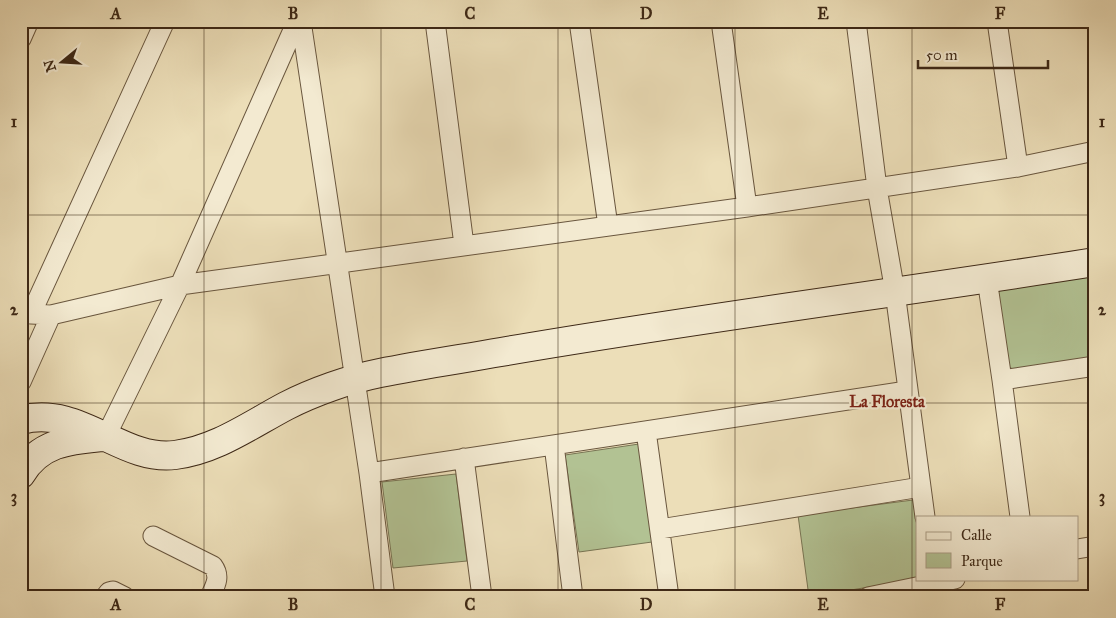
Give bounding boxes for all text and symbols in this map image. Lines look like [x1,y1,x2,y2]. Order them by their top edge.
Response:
text: A [110,4,122,23]
text: B [288,4,298,23]
text: C [465,4,476,23]
text: D [640,4,653,23]
text: E [817,4,829,23]
text: F [995,4,1006,23]
north arrow [38,38,88,88]
scale bar [918,38,1048,70]
text: 50 m [926,46,958,64]
text: N [40,57,60,74]
text: 1 [11,112,18,131]
text: 1 [1099,112,1106,131]
text: 2 [10,300,19,319]
text: 2 [1098,300,1107,319]
district label: La Floresta [849,392,926,411]
text: 3 [11,487,17,507]
text: 3 [1099,487,1105,507]
legend [916,516,1078,580]
text: Calle [961,526,992,544]
text: Parque [961,552,1003,571]
text: A [110,595,122,614]
text: B [288,595,298,614]
text: C [465,595,476,614]
text: D [640,595,653,614]
text: E [817,595,829,614]
text: F [995,595,1006,614]

